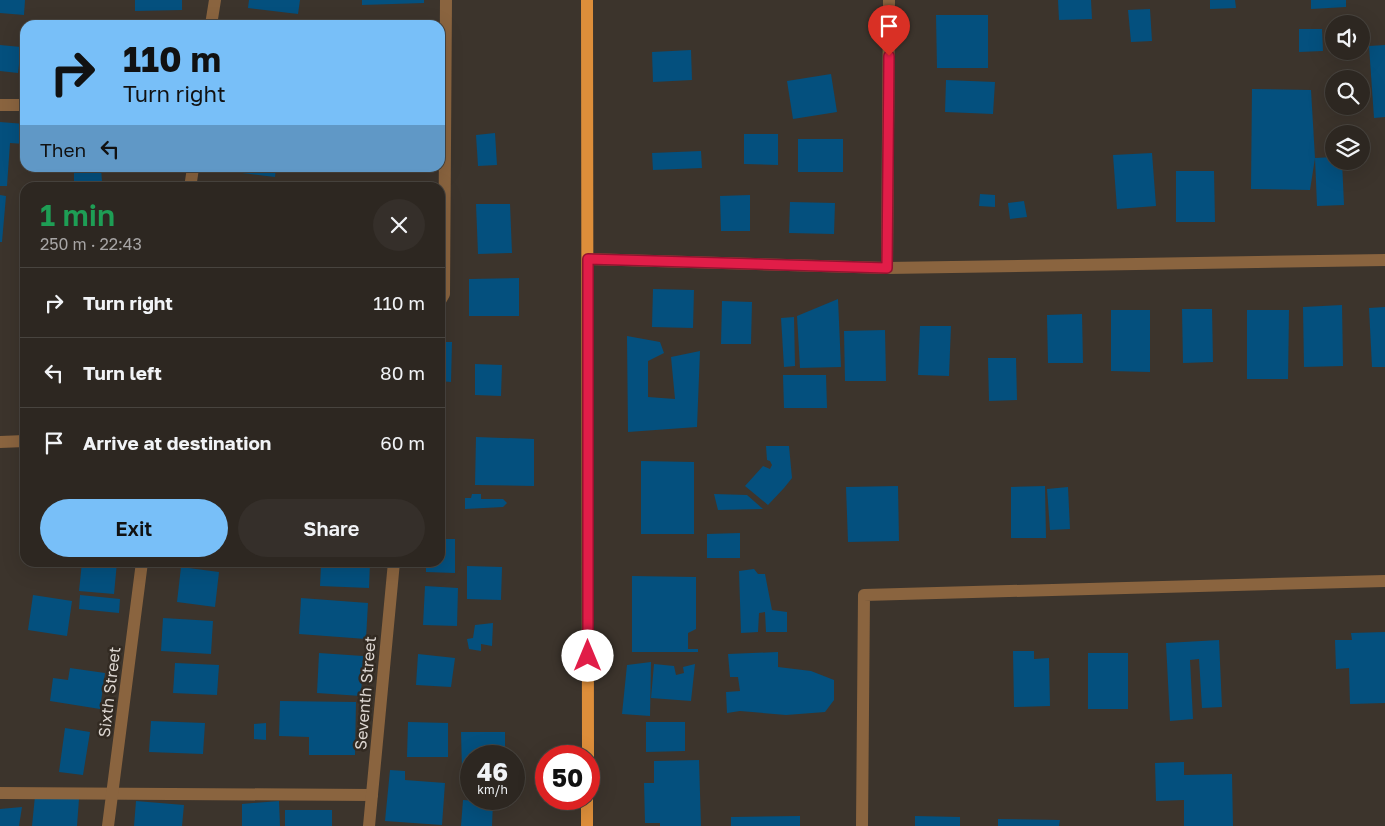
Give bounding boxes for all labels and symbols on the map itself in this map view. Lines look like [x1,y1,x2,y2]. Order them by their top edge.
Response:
pin [868,5,910,56]
position arrow [561,629,613,681]
street label: Seventh Street [350,635,380,751]
street label: Sixth Street [94,645,124,739]
speed limit sign: 50 [535,745,600,810]

